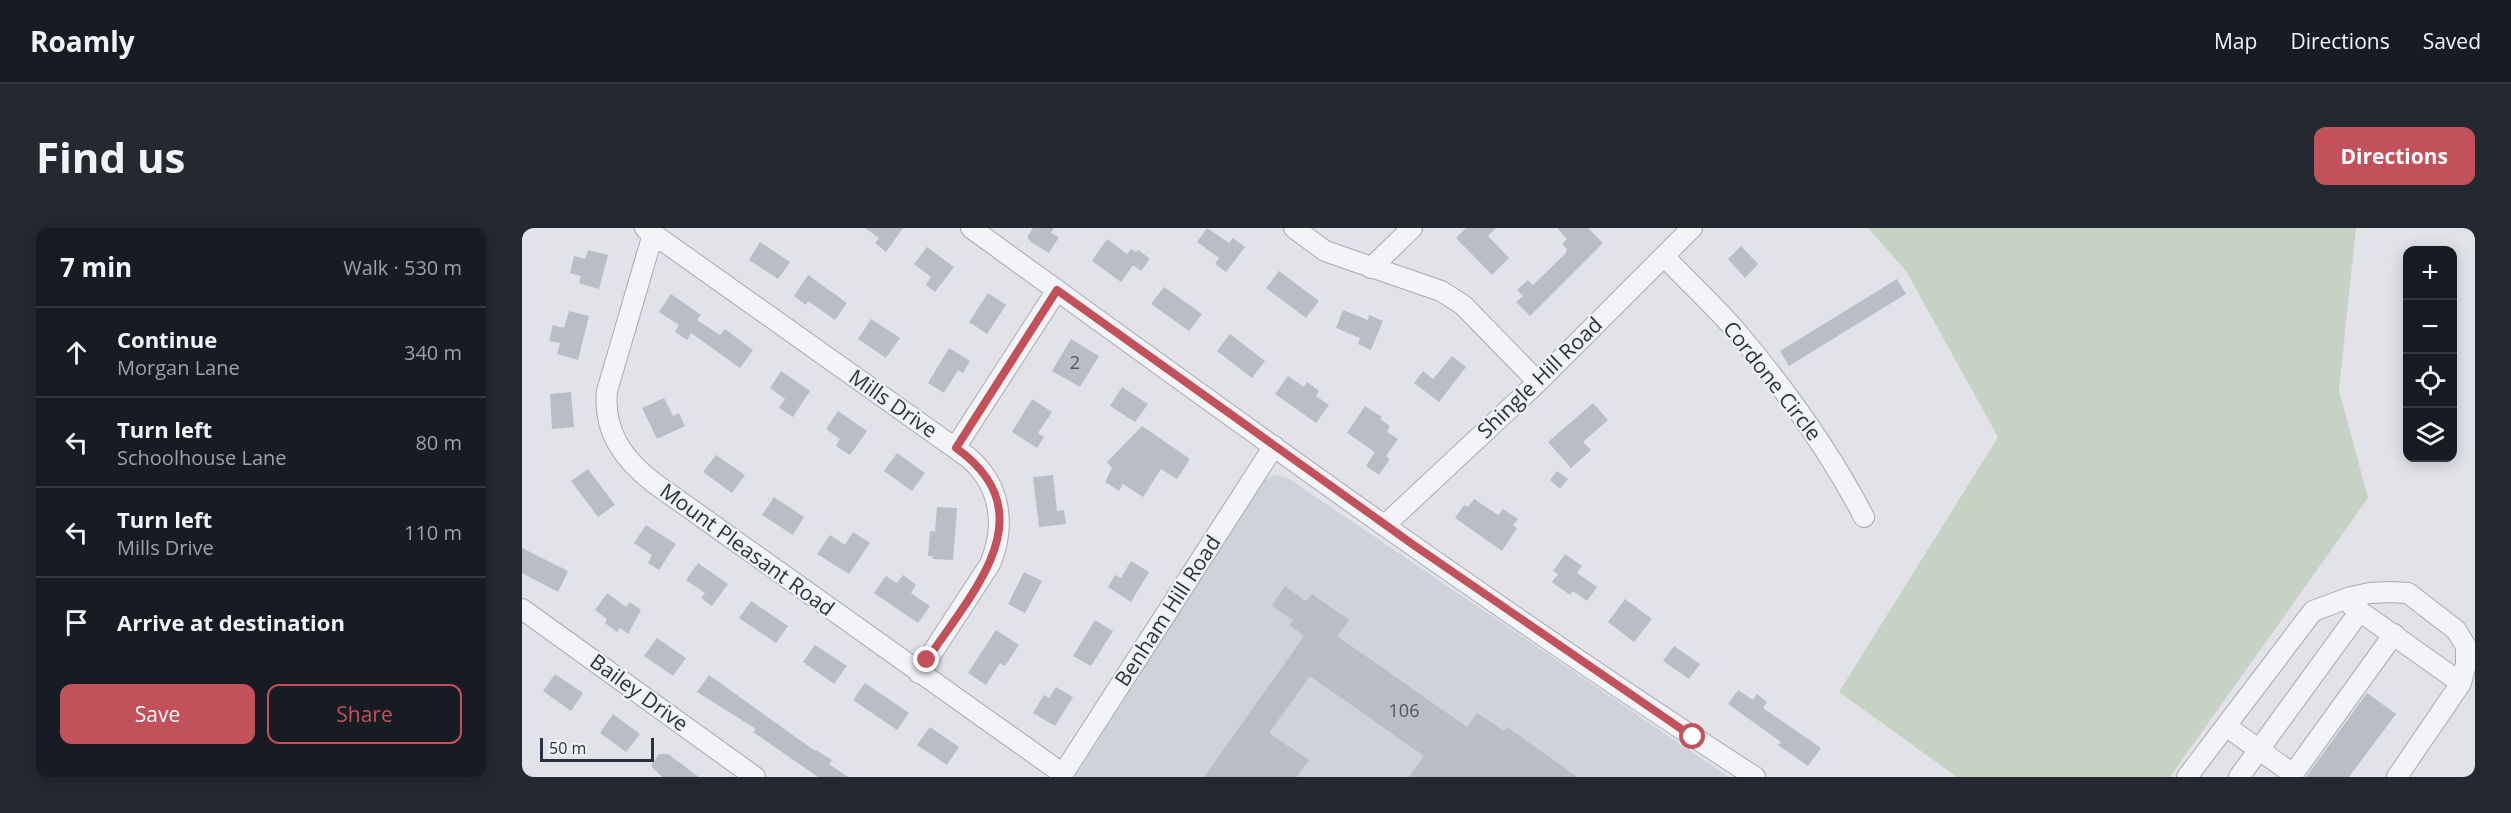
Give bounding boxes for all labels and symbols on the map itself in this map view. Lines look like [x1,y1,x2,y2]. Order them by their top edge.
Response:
street label: Shingle Hill Road [1471,310,1608,444]
street label: Cordone Circle [1717,315,1828,446]
house number: 2 [1070,350,1080,374]
street label: Mills Drive [844,363,943,444]
street label: Mount Pleasant Road [655,476,840,622]
street label: Benham Hill Road [1108,530,1226,691]
route end [913,646,939,672]
street label: Bailey Drive [585,647,694,737]
house number: 106 [1389,698,1419,722]
route start [1679,723,1705,749]
scale bar [540,735,654,762]

